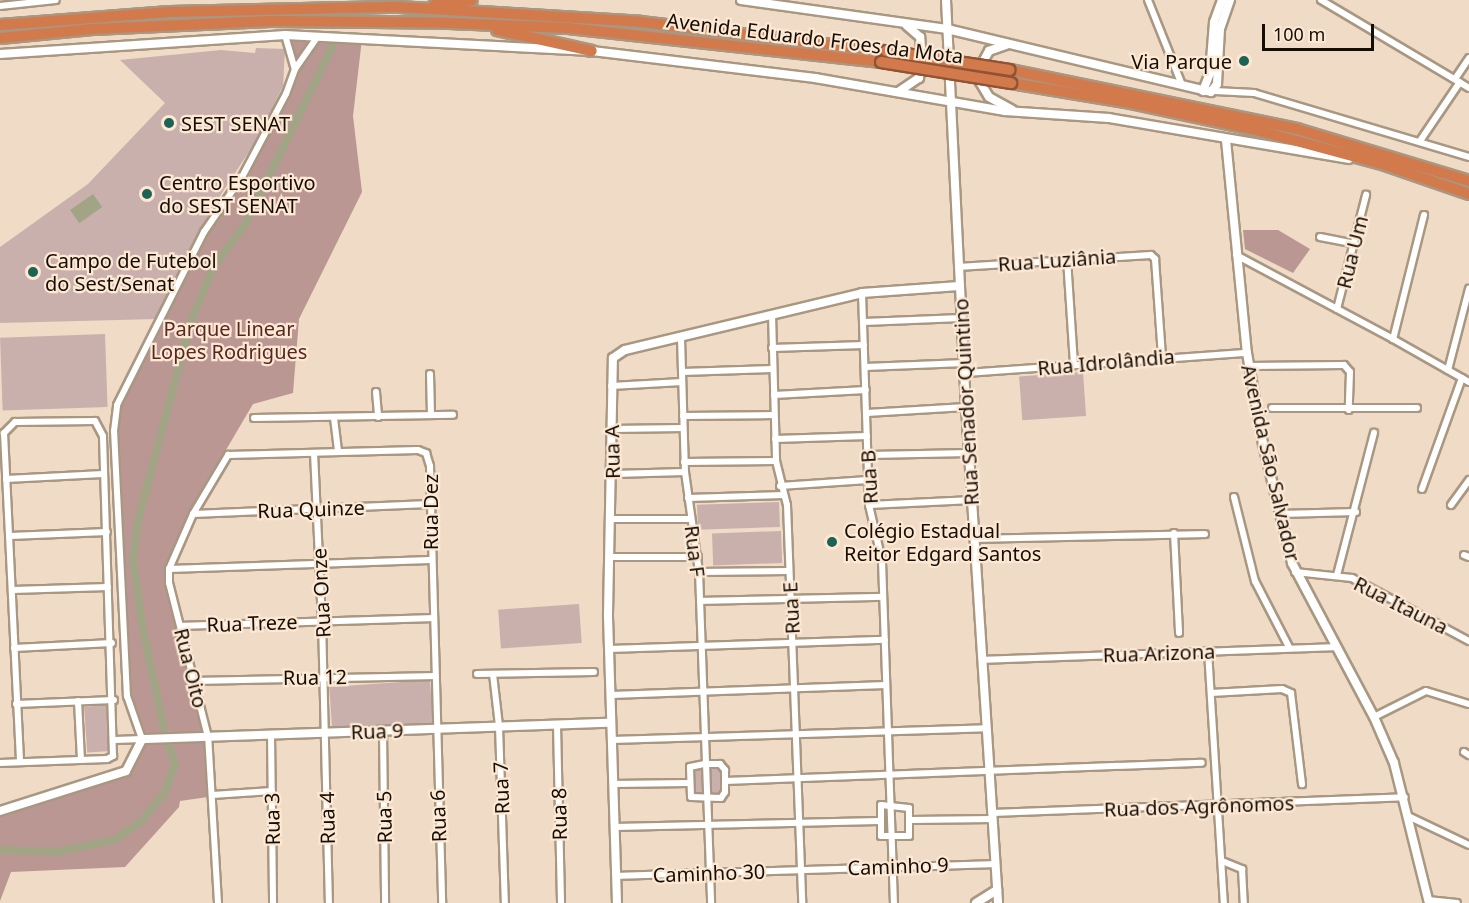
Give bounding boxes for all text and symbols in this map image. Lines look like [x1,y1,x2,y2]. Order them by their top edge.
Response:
street label: Avenida Eduardo Froes da Mota [665,8,965,68]
scale bar [1265,12,1378,50]
text: 100 m [1273,22,1325,46]
place label: Via Parque [1131,49,1232,73]
marker: Via Parque [1237,54,1251,68]
place label: SEST SENAT [181,111,290,135]
marker: SEST SENAT [162,116,176,130]
place label: Centro Esportivo do SEST SENAT [159,170,316,217]
marker: Centro Esportivo do SEST SENAT [140,187,154,201]
street label: Rua Um [1331,213,1373,291]
street label: Rua Luziânia [997,244,1117,276]
place label: Campo de Futebol do Sest/Senat [45,248,217,295]
marker: Campo de Futebol do Sest/Senat [26,265,40,279]
street label: Rua Senador Quintino [949,298,983,506]
park label: Parque Linear Lopes Rodrigues [151,317,307,364]
street label: Rua Idrolândia [1036,344,1176,380]
street label: Avenida São Salvador [1237,362,1305,564]
street label: Rua A [600,425,624,479]
street label: Rua B [856,449,882,505]
street label: Rua Dez [418,474,442,550]
street label: Rua Quinze [257,495,365,523]
place label: Colégio Estadual Reitor Edgard Santos [844,518,1041,565]
street label: Rua F [680,524,710,578]
marker: Colégio Estadual Reitor Edgard Santos [825,535,839,549]
street label: Rua Onze [307,547,335,639]
street label: Rua Itauna [1350,571,1452,639]
street label: Rua E [778,581,804,635]
street label: Rua Treze [206,609,298,637]
street label: Rua Oito [170,626,212,710]
street label: Rua Arizona [1102,639,1216,667]
street label: Rua 12 [283,664,347,690]
street label: Rua 9 [350,718,404,744]
street label: Rua 7 [488,761,514,815]
street label: Rua 8 [547,787,571,841]
street label: Rua 6 [425,789,451,843]
street label: Rua 5 [372,790,396,844]
street label: Rua 4 [315,791,339,845]
street label: Rua dos Agrônomos [1103,791,1295,821]
street label: Rua 3 [260,792,284,846]
street label: Caminho 9 [847,852,949,880]
street label: Caminho 30 [652,859,766,887]

